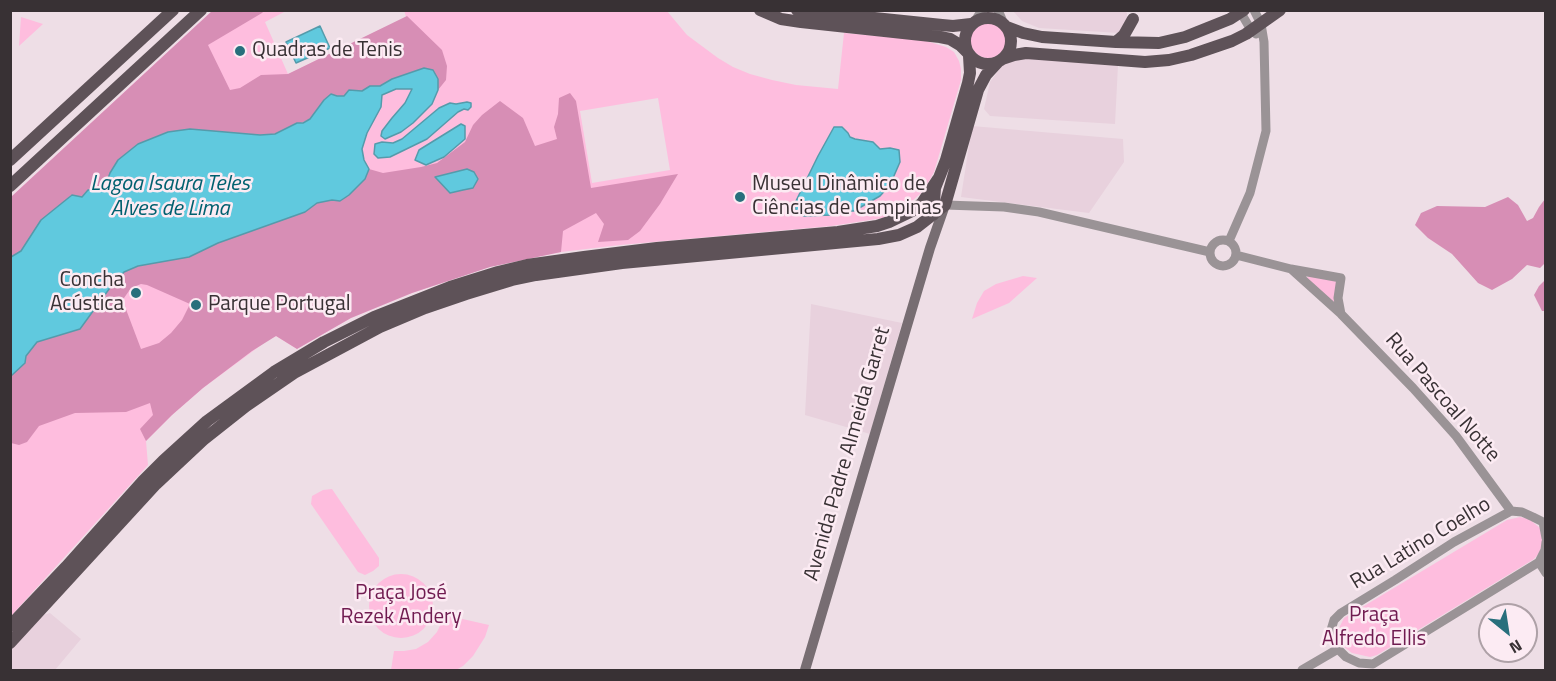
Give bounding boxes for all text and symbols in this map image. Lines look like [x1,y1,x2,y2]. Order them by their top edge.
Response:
place label: Quadras de Tenis [252,38,403,64]
marker: Quadras de Tenis [233,44,247,58]
water label: Lagoa Isaura Teles Alves de Lima [90,172,250,224]
place label: Museu Dinâmico de Ciências de Campinas [752,172,942,222]
marker: Museu Dinâmico de Ciências de Campinas [733,190,747,204]
place label: Concha Acústica [50,268,124,318]
marker: Concha Acústica [129,286,143,300]
place label: Parque Portugal [208,292,351,318]
marker: Parque Portugal [189,298,203,312]
street label: Avenida Padre Almeida Garret [800,324,896,584]
street label: Rua Pascoal Notte [1379,328,1505,468]
street label: Rua Latino Coelho [1346,492,1496,596]
park label: Praça José Rezek Andery [340,581,462,631]
park label: Praça Alfredo Ellis [1322,603,1426,653]
north arrow [1478,603,1538,663]
text: N [1505,634,1527,660]

